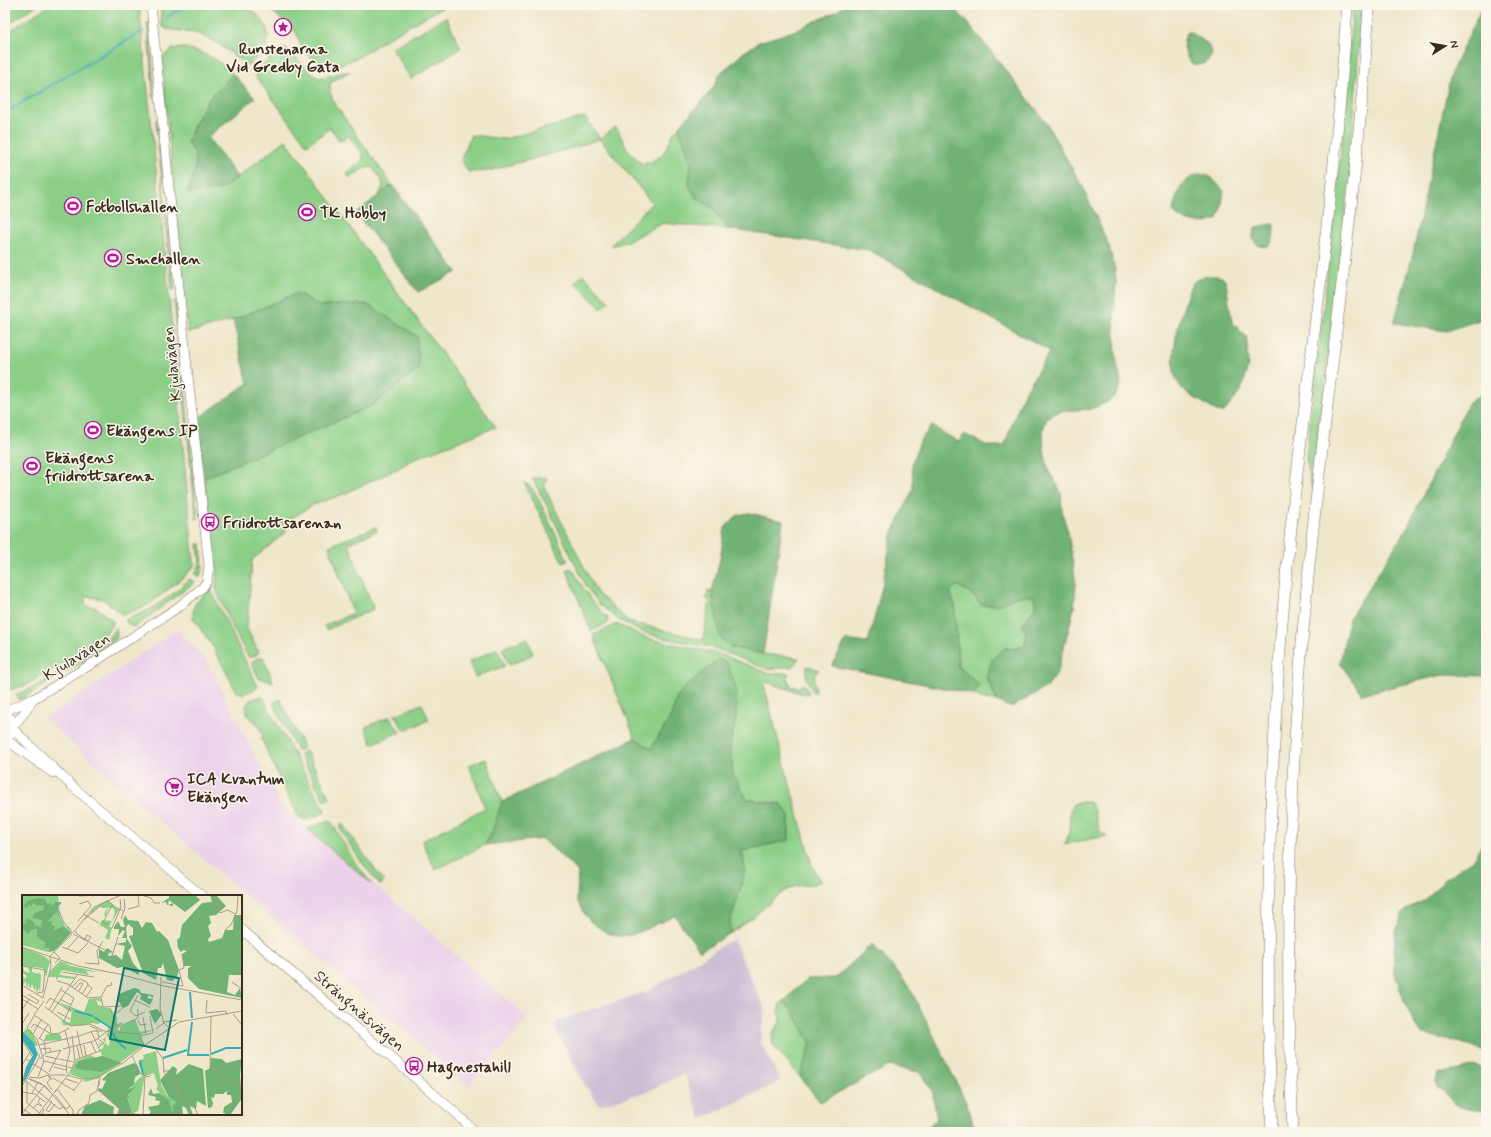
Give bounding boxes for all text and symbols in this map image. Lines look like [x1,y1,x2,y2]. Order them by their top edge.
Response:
place icon: Runstenarna Vid Gredby Gata [273,17,293,37]
north arrow [1425,26,1465,66]
place label: Runstenarna Vid Gredby Gata [226,39,340,78]
text: N [1446,39,1461,49]
sports icon: Fotbollshallen [63,196,83,216]
place label: Fotbollshallen [86,197,179,218]
sports icon: TK Hobby [297,202,317,222]
place label: TK Hobby [320,203,386,224]
sports icon: Smehallen [103,248,123,268]
place label: Smehallen [126,249,201,270]
street label: Kjulavägen [158,325,187,402]
sports icon: Ekängens IP [83,420,103,440]
place label: Ekängens IP [106,421,198,444]
place label: Ekängens friidrottsarena [44,448,154,487]
sports icon: Ekängens friidrottsarena [22,456,42,476]
bus stop icon: Friidrottsarenan [200,512,220,532]
place label: Friidrottsarenan [223,513,341,534]
street label: Kjulavägen [39,628,114,686]
place label: ICA Kvantum Ekängen [187,769,285,810]
supermarket icon: ICA Kvantum Ekängen [164,777,184,797]
inset map [22,895,242,1115]
street label: Strängnäsvägen [309,966,409,1057]
bus stop icon: Hagnestahill [404,1056,424,1076]
place label: Hagnestahill [427,1057,511,1080]

